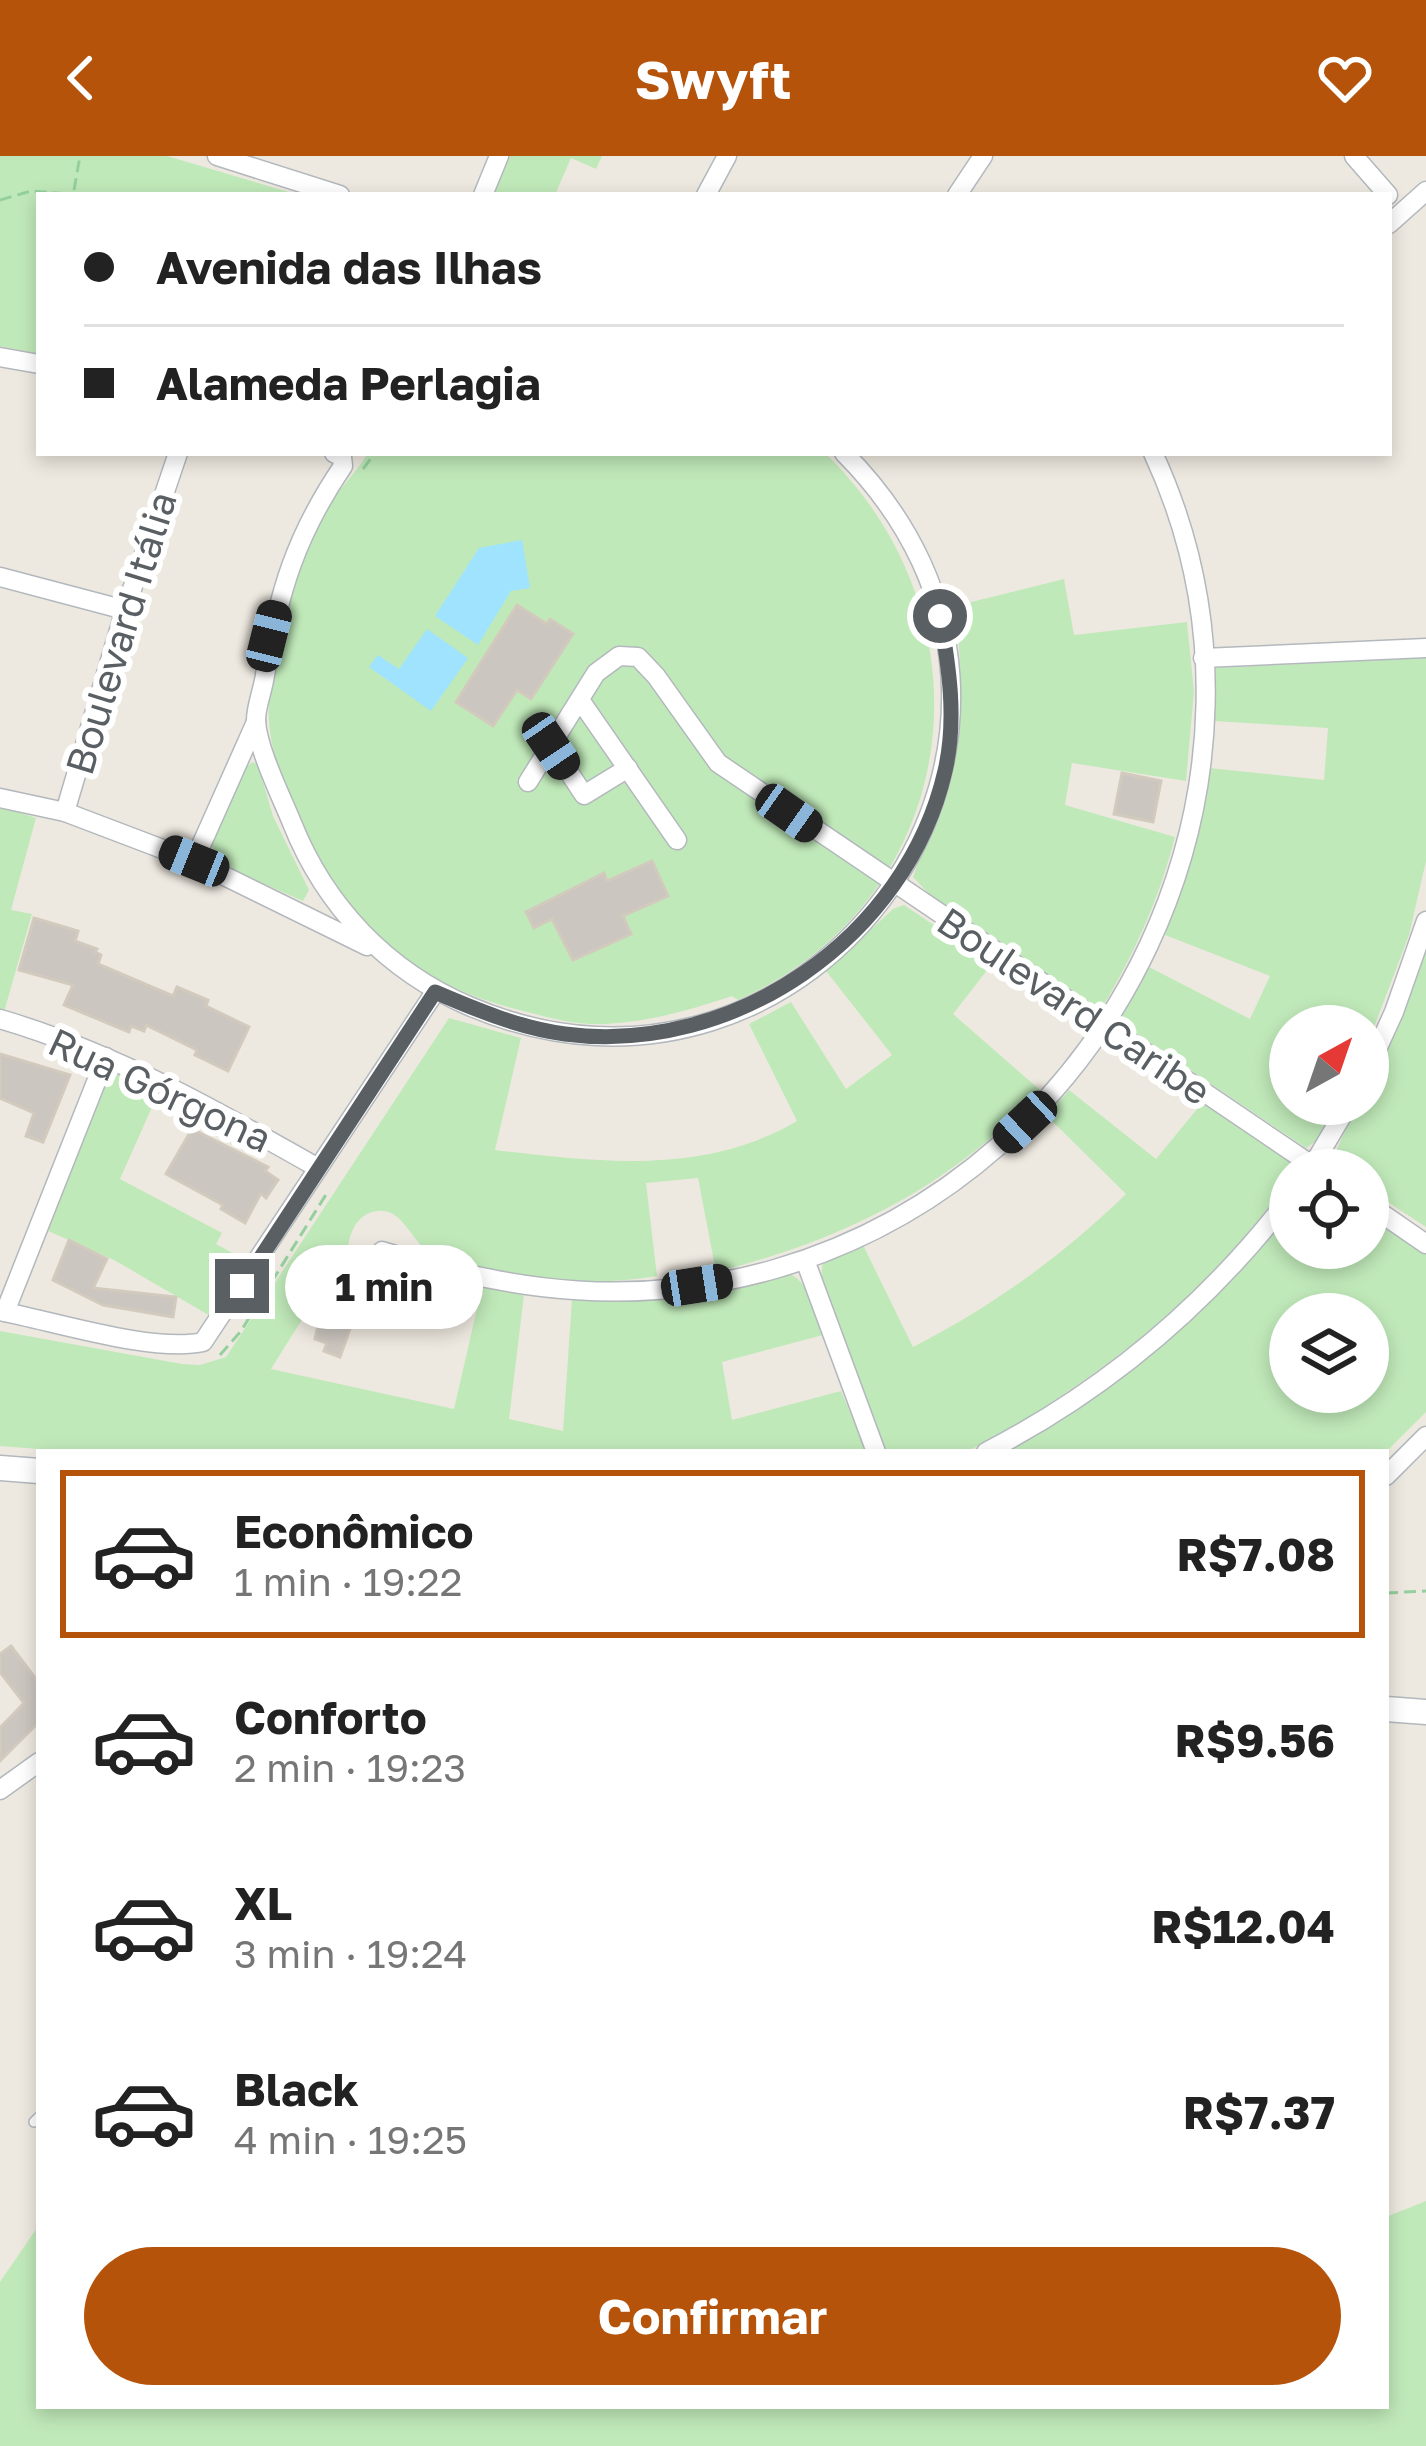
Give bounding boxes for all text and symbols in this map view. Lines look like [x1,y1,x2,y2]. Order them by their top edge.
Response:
icon: back [48,45,114,111]
icon: heart [1312,45,1378,111]
text: Swyft [635,46,791,111]
text: Avenida das Ilhas [156,240,542,294]
text: Alameda Perlagia [156,356,541,410]
street label: Boulevard Itália [55,486,186,780]
route start [913,589,967,643]
car [243,597,295,675]
car [516,706,586,786]
car [749,778,829,848]
car [154,831,234,891]
street label: Boulevard Caribe [929,897,1220,1114]
north arrow [1269,1005,1389,1125]
map controls [1269,1005,1389,1413]
street label: Rua Górgona [41,1017,279,1162]
car [986,1084,1064,1160]
button: locate [1269,1149,1389,1269]
callout: 1 min [284,1244,482,1328]
route end [215,1259,269,1313]
car [659,1262,735,1308]
text: 1 min [335,1263,433,1310]
button: layers [1269,1293,1389,1413]
icon: car [90,1500,198,1608]
text: Econômico [234,1504,474,1558]
text: R$7.08 [1177,1527,1335,1581]
text: 1 min · 19:22 [234,1558,462,1605]
icon: car [90,1686,198,1794]
text: Conforto [234,1690,427,1744]
text: R$9.56 [1175,1713,1335,1767]
text: 2 min · 19:23 [234,1744,466,1791]
icon: car [90,1872,198,1980]
text: XL [234,1876,292,1930]
text: R$12.04 [1151,1899,1335,1953]
text: 3 min · 19:24 [234,1930,467,1977]
icon: car [90,2058,198,2166]
text: Black [234,2062,359,2116]
text: R$7.37 [1183,2085,1335,2139]
text: 4 min · 19:25 [234,2116,467,2163]
button: Confirmar [84,2247,1341,2385]

